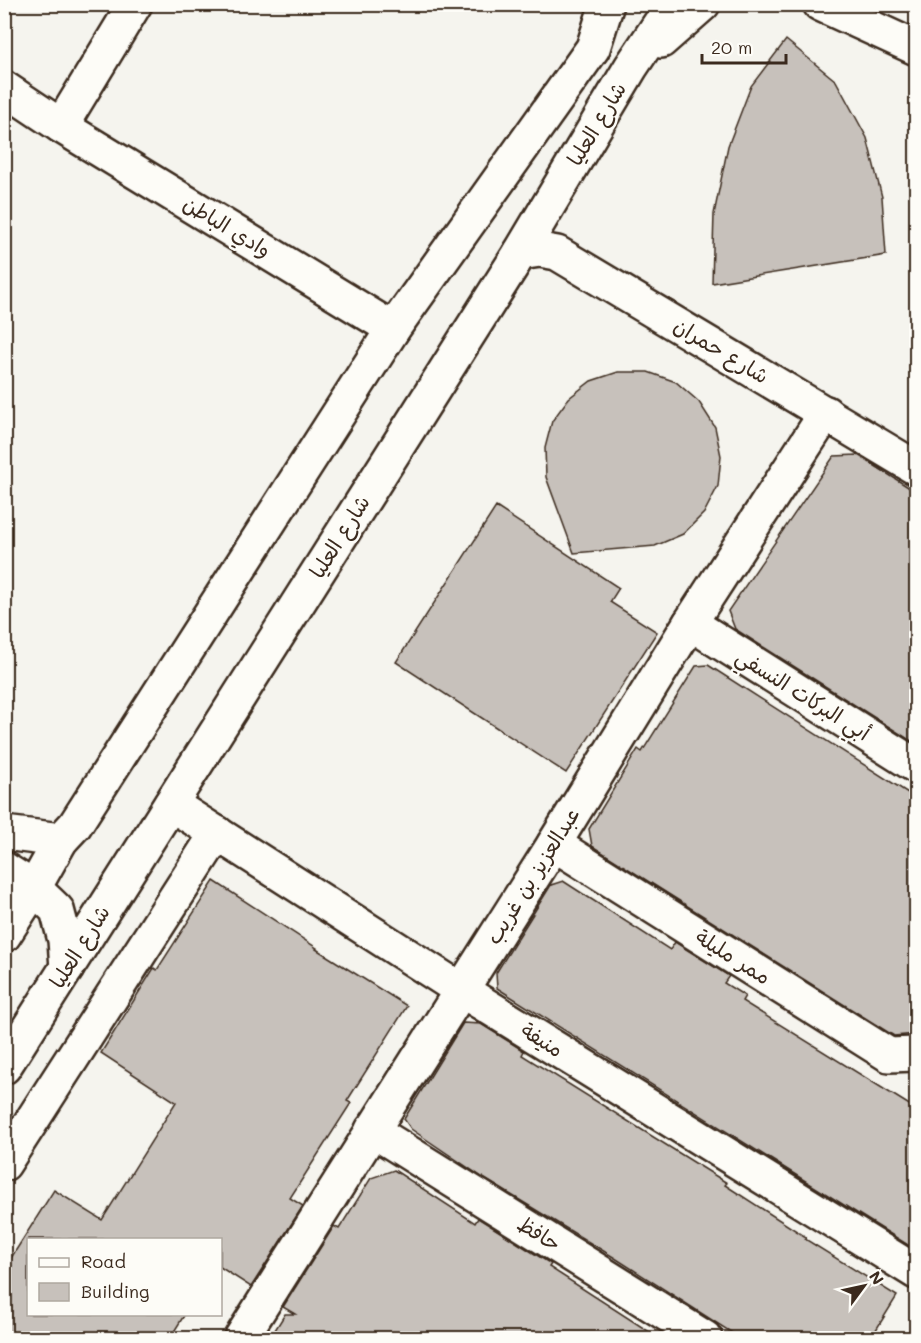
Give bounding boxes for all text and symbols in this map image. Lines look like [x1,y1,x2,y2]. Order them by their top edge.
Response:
scale bar [702,27,786,65]
text: 20 m [711,35,752,59]
street label: شارع العليا [560,76,634,172]
street label: وادي الباطن [177,189,277,265]
street label: شارع حمران [668,311,774,391]
street label: شارع العليا [303,490,377,584]
street label: أبي البركات النسفي [728,642,876,752]
street label: عبدالعزيز بن غريب [479,802,585,949]
street label: شارع العليا [43,900,117,994]
street label: ممر مليلة [691,922,776,989]
street label: منيفة [516,1015,569,1062]
street label: حافظ [513,1209,567,1256]
legend [27,1238,222,1316]
text: Road [81,1249,126,1273]
north arrow [834,1256,894,1316]
text: N [865,1267,889,1288]
text: Building [81,1279,149,1303]

